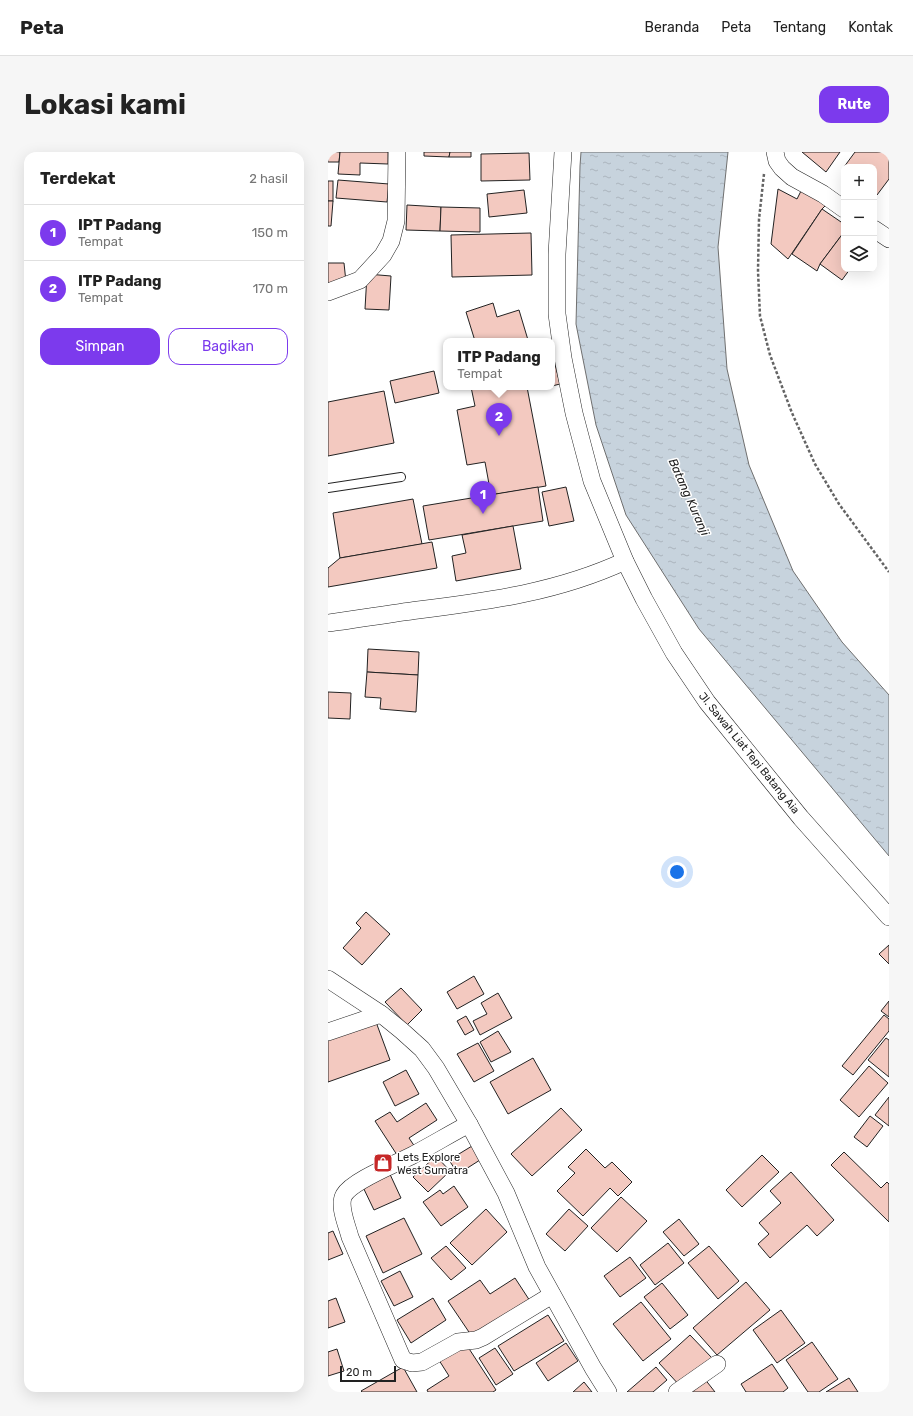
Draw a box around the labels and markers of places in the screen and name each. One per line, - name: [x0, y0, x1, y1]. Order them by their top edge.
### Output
- pin: 2: [486, 403, 512, 436]
- pin: 1: [470, 481, 496, 514]
- place label: Lets Explore West Sumatra: [397, 1151, 468, 1177]
- shop icon: Lets Explore West Sumatra: [372, 1152, 394, 1174]

